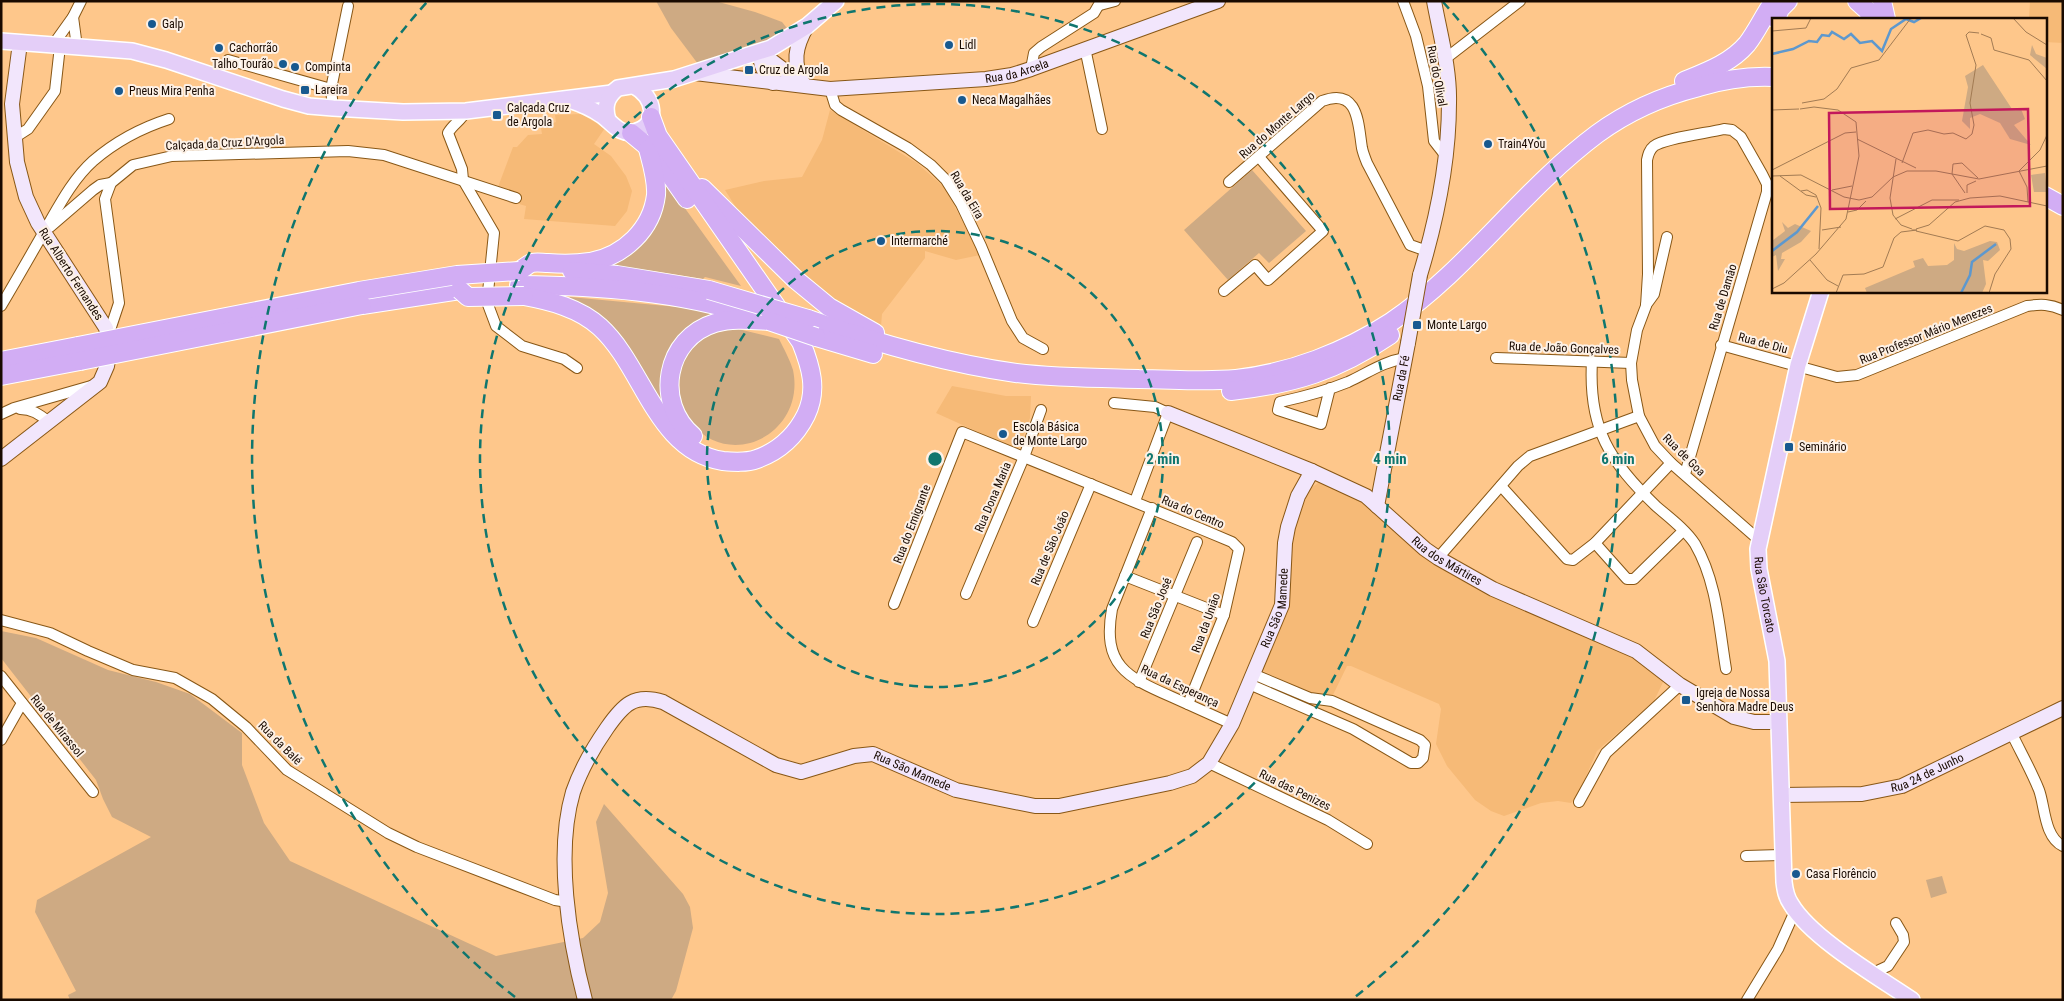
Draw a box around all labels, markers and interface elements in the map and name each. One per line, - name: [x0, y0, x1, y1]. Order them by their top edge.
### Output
- place label: Galp: [162, 17, 184, 31]
- marker: Galp: [146, 18, 158, 30]
- inset map: [1772, 18, 2046, 292]
- place label: Lidl: [959, 38, 976, 52]
- marker: Lidl: [943, 39, 955, 51]
- place label: Cachorrão: [229, 41, 278, 55]
- marker: Cachorrão: [213, 42, 225, 54]
- street label: Rua do Olival: [1424, 44, 1450, 108]
- street label: Rua da Arcela: [984, 56, 1051, 86]
- place label: Talho Tourão: [212, 57, 273, 71]
- marker: Talho Tourão: [277, 58, 289, 70]
- place label: Compinta: [305, 60, 351, 74]
- marker: Compinta: [289, 61, 301, 73]
- place label: Cruz de Argola: [759, 63, 829, 77]
- marker: Cruz de Argola: [743, 64, 755, 76]
- place label: Lareira: [315, 83, 348, 97]
- place label: Pneus Mira Penha: [129, 84, 215, 98]
- marker: Lareira: [299, 84, 311, 96]
- marker: Pneus Mira Penha: [113, 85, 125, 97]
- street label: Rua do Monte Largo: [1236, 88, 1318, 162]
- place label: Neca Magalhães: [972, 93, 1051, 107]
- marker: Neca Magalhães: [956, 94, 968, 106]
- place label: Calçada Cruz de Argola: [507, 101, 570, 129]
- marker: Calçada Cruz de Argola: [491, 109, 503, 121]
- street label: Calçada da Cruz D'Argola: [165, 133, 285, 153]
- place label: Train4You: [1498, 137, 1545, 151]
- marker: Train4You: [1482, 138, 1494, 150]
- street label: Rua da Eira: [947, 169, 987, 222]
- street label: Rua Alberto Fernandes: [36, 225, 106, 323]
- place label: Intermarché: [891, 234, 948, 248]
- marker: Intermarché: [875, 235, 887, 247]
- street label: Rua de Damão: [1706, 262, 1740, 332]
- street label: Rua Professor Mário Menezes: [1858, 301, 1994, 367]
- place label: Monte Largo: [1427, 318, 1487, 332]
- marker: Monte Largo: [1411, 319, 1423, 331]
- street label: Rua de Diu: [1737, 330, 1789, 356]
- street label: Rua de João Gonçalves: [1509, 339, 1619, 357]
- street label: Rua da Fé: [1390, 354, 1413, 402]
- place label: Escola Básica de Monte Largo: [1013, 420, 1087, 448]
- marker: Escola Básica de Monte Largo: [997, 428, 1009, 440]
- street label: Rua de Goa: [1660, 431, 1708, 479]
- place label: Seminário: [1799, 440, 1847, 454]
- marker: Seminário: [1783, 441, 1795, 453]
- centre of rings: [926, 450, 944, 468]
- text: 2 min: [1146, 450, 1180, 468]
- text: 4 min: [1373, 450, 1407, 468]
- text: 6 min: [1601, 450, 1635, 468]
- street label: Rua Dona Maria: [972, 460, 1014, 534]
- street label: Rua do Emigrante: [891, 482, 934, 565]
- street label: Rua do Centro: [1160, 493, 1226, 531]
- street label: Rua de São João: [1028, 509, 1072, 587]
- street label: Rua dos Mártires: [1409, 533, 1485, 588]
- street label: Rua São Torcato: [1751, 556, 1778, 634]
- street label: Rua São Mamede: [1258, 568, 1291, 650]
- street label: Rua São José: [1137, 575, 1175, 640]
- street label: Rua da União: [1189, 591, 1223, 655]
- street label: Rua da Esperança: [1139, 662, 1221, 710]
- place label: Igreja de Nossa Senhora Madre Deus: [1696, 686, 1794, 714]
- street label: Rua de Mirassol: [28, 692, 86, 760]
- marker: Igreja de Nossa Senhora Madre Deus: [1680, 694, 1692, 706]
- street label: Rua da Balé: [255, 718, 305, 768]
- street label: Rua São Mamede: [872, 748, 953, 794]
- street label: Rua 24 de Junho: [1890, 750, 1966, 795]
- street label: Rua das Penizes: [1257, 767, 1333, 813]
- place label: Casa Florêncio: [1806, 867, 1876, 881]
- marker: Casa Florêncio: [1790, 868, 1802, 880]

